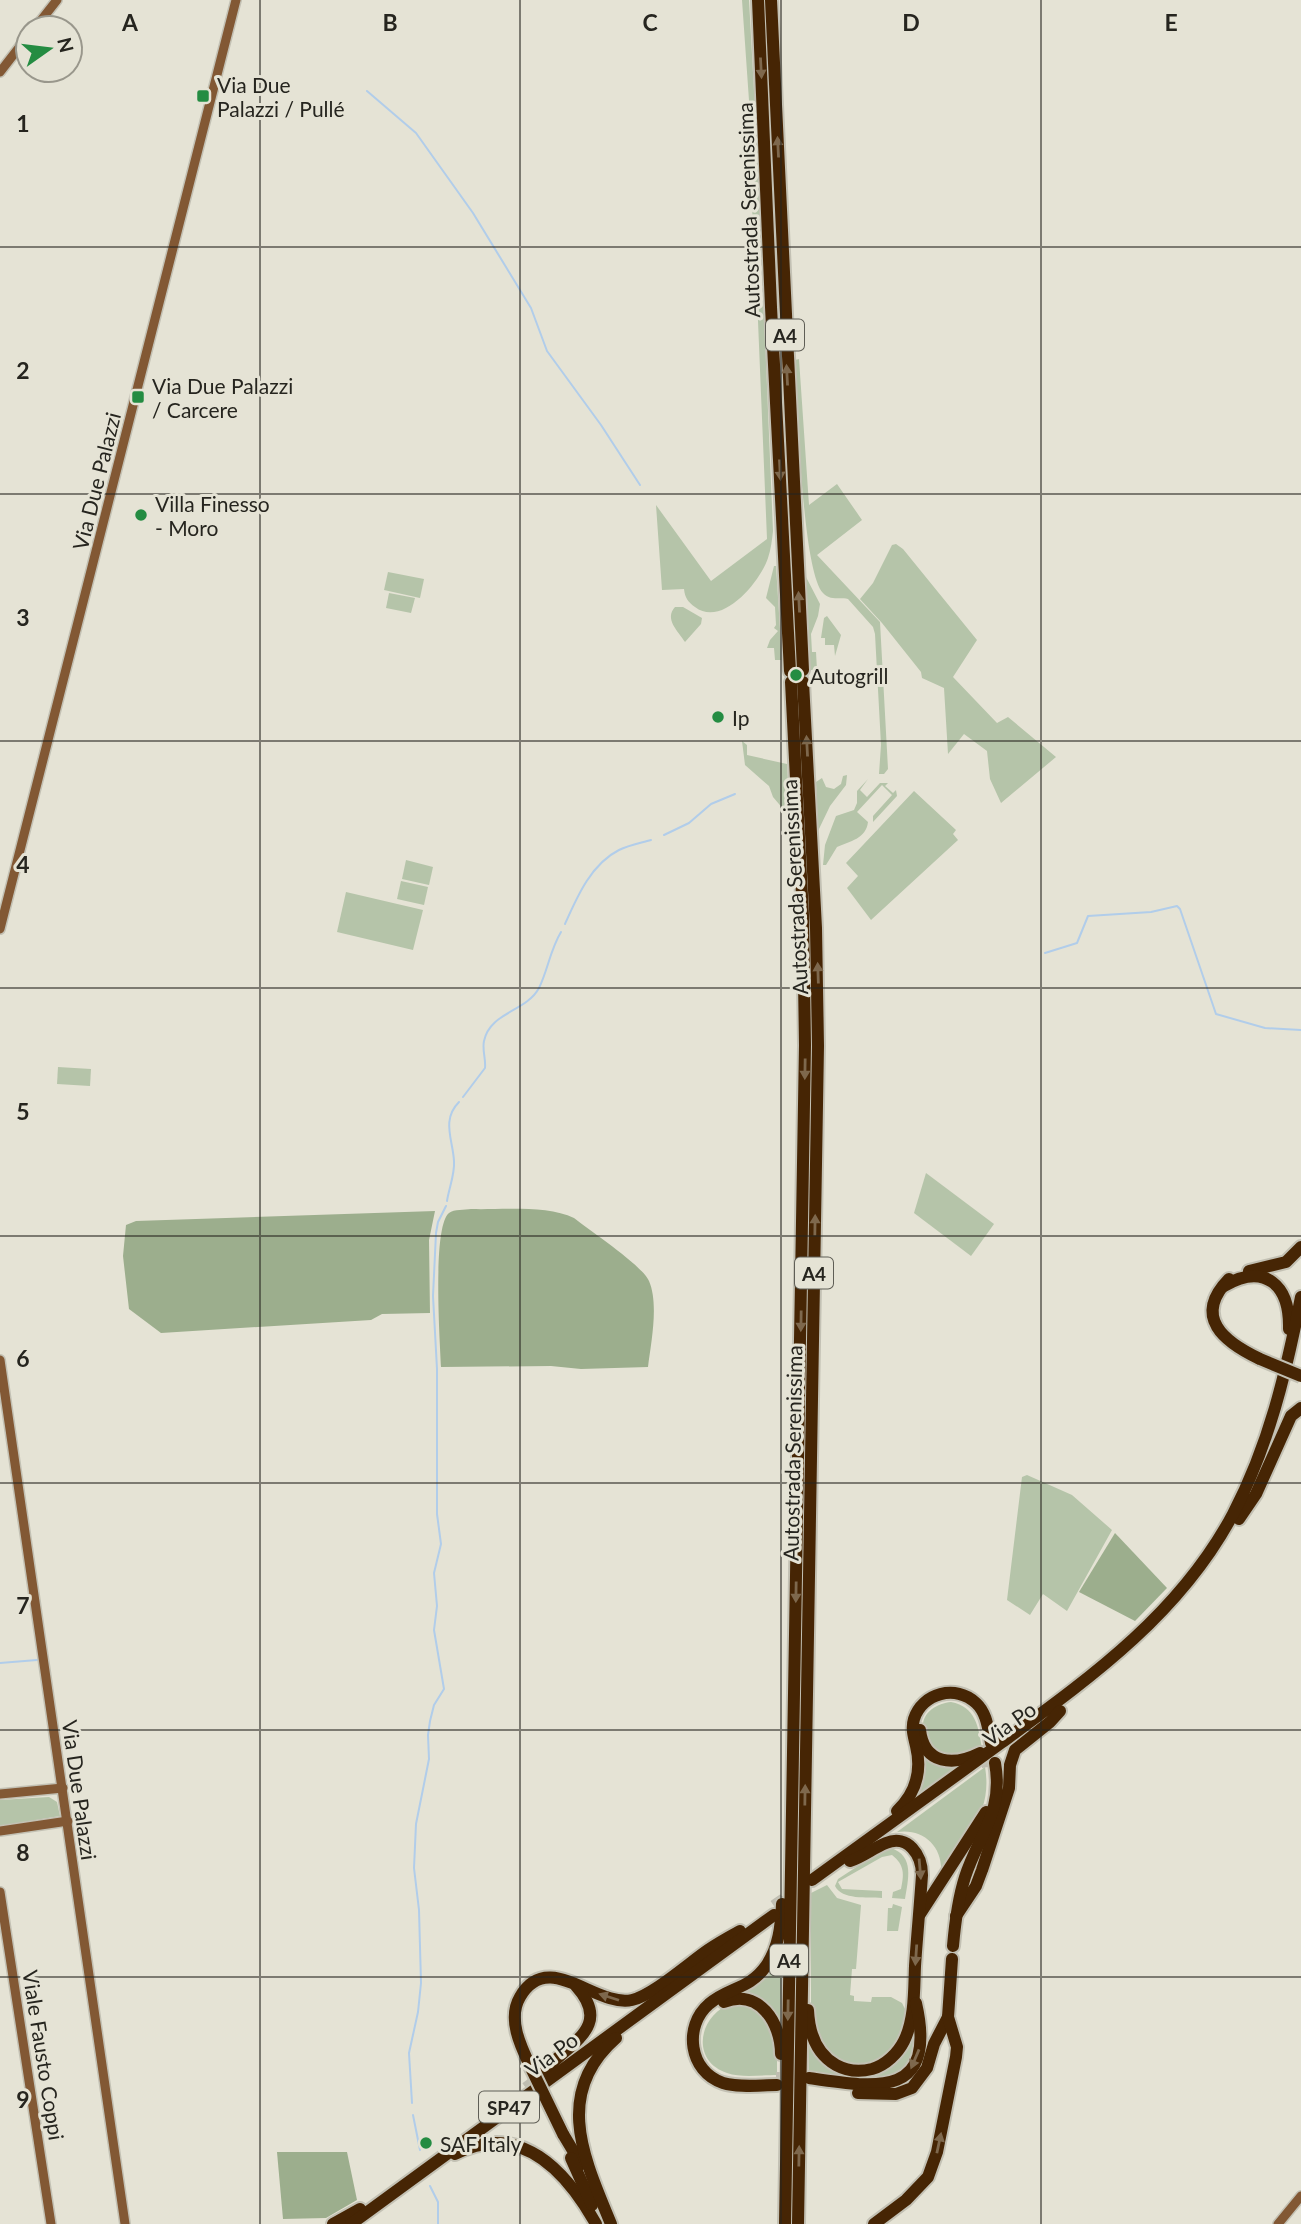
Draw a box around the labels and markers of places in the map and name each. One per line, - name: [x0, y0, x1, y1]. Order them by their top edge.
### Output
- place label: Via Due Palazzi / Pullé: [217, 72, 345, 121]
- marker: Via Due Palazzi / Pullé: [195, 88, 211, 104]
- place label: Via Due Palazzi / Carcere: [152, 373, 293, 422]
- marker: Via Due Palazzi / Carcere: [130, 389, 146, 405]
- place label: Villa Finesso - Moro: [155, 491, 270, 540]
- marker: Villa Finesso - Moro: [133, 507, 149, 523]
- place label: Autogrill: [810, 663, 889, 688]
- marker: Autogrill: [788, 667, 804, 683]
- place label: Ip: [732, 705, 750, 730]
- marker: Ip: [710, 709, 726, 725]
- place label: SAF Italy: [440, 2131, 522, 2156]
- marker: SAF Italy: [418, 2135, 434, 2151]

